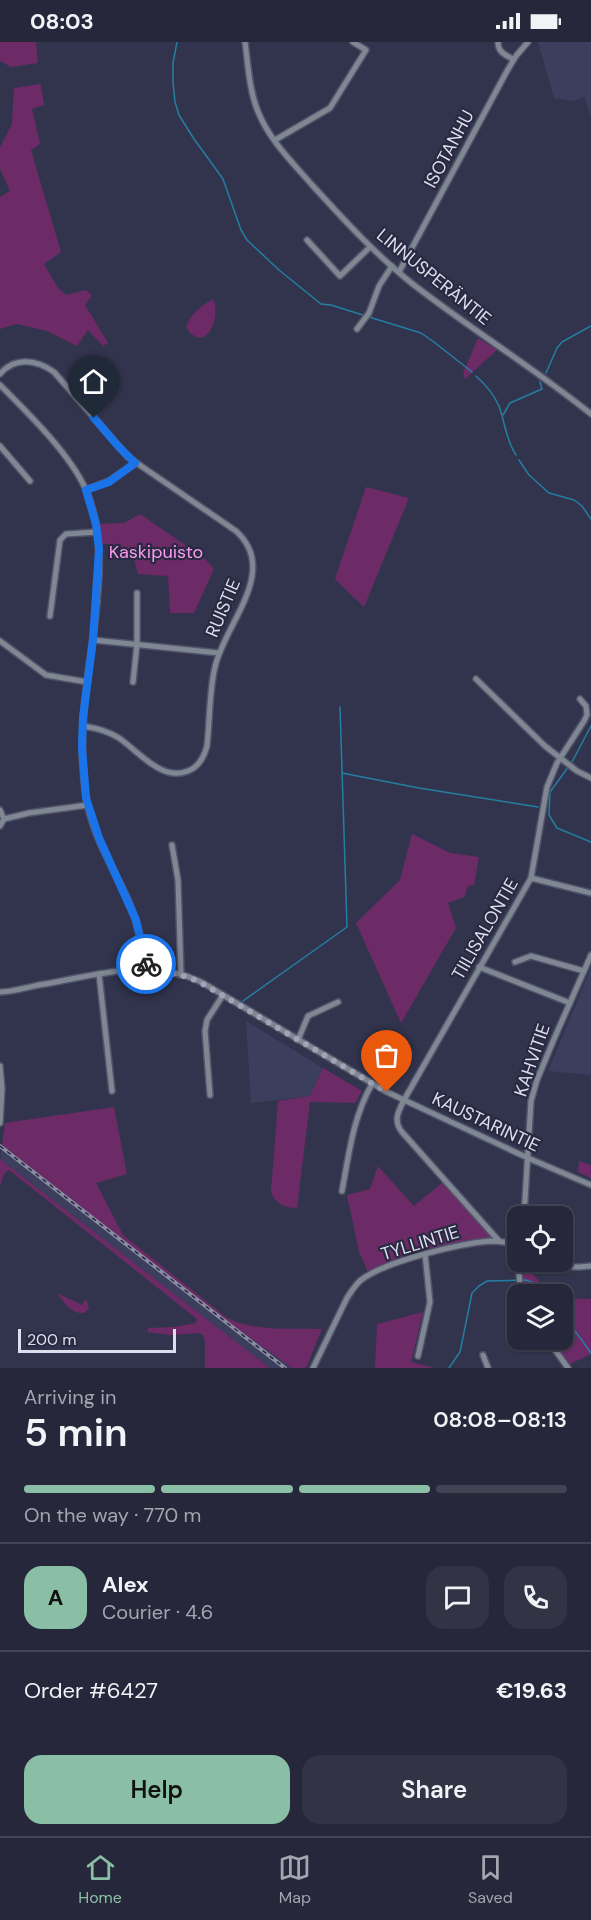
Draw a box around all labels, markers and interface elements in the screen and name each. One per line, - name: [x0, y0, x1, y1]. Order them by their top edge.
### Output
- text: 08:03: [30, 7, 94, 36]
- street label: ISOTANHU: [418, 106, 480, 192]
- street label: LINNUSPERÄNTIE: [372, 223, 496, 331]
- pin: [68, 356, 119, 418]
- icon: home: [77, 365, 110, 398]
- park label: Kaskipuisto: [109, 540, 203, 564]
- street label: RUISTIE: [200, 575, 246, 641]
- street label: TIILISALONTIE: [446, 874, 524, 984]
- courier: [116, 934, 176, 994]
- icon: bike: [130, 948, 163, 981]
- street label: KAHVITIE: [508, 1020, 556, 1100]
- pin: [361, 1030, 412, 1092]
- icon: bag: [370, 1039, 403, 1072]
- street label: KAUSTARINTIE: [428, 1087, 544, 1157]
- map controls: [507, 1206, 573, 1350]
- button: locate: [507, 1206, 573, 1272]
- street label: TYLLINTIE: [378, 1220, 462, 1266]
- button: layers: [507, 1284, 573, 1350]
- scale bar: [18, 1326, 176, 1354]
- text: 200 m: [27, 1329, 76, 1350]
- text: Arriving in: [24, 1384, 116, 1410]
- text: 08:08–08:13: [433, 1405, 567, 1434]
- text: 5 min: [24, 1407, 128, 1458]
- text: On the way · 770 m: [24, 1502, 201, 1528]
- button: chat: [426, 1566, 489, 1629]
- button: phone: [504, 1566, 567, 1629]
- text: Alex: [102, 1570, 149, 1599]
- text: A: [48, 1583, 63, 1612]
- text: Courier · 4.6: [102, 1599, 213, 1625]
- text: Order #6427: [24, 1676, 158, 1705]
- text: €19.63: [496, 1676, 567, 1705]
- button: Help: [24, 1755, 290, 1824]
- button: Share: [302, 1755, 567, 1824]
- tab: Home: [78, 1851, 122, 1908]
- tab: Map: [278, 1851, 311, 1908]
- tab: Saved: [468, 1851, 513, 1908]

